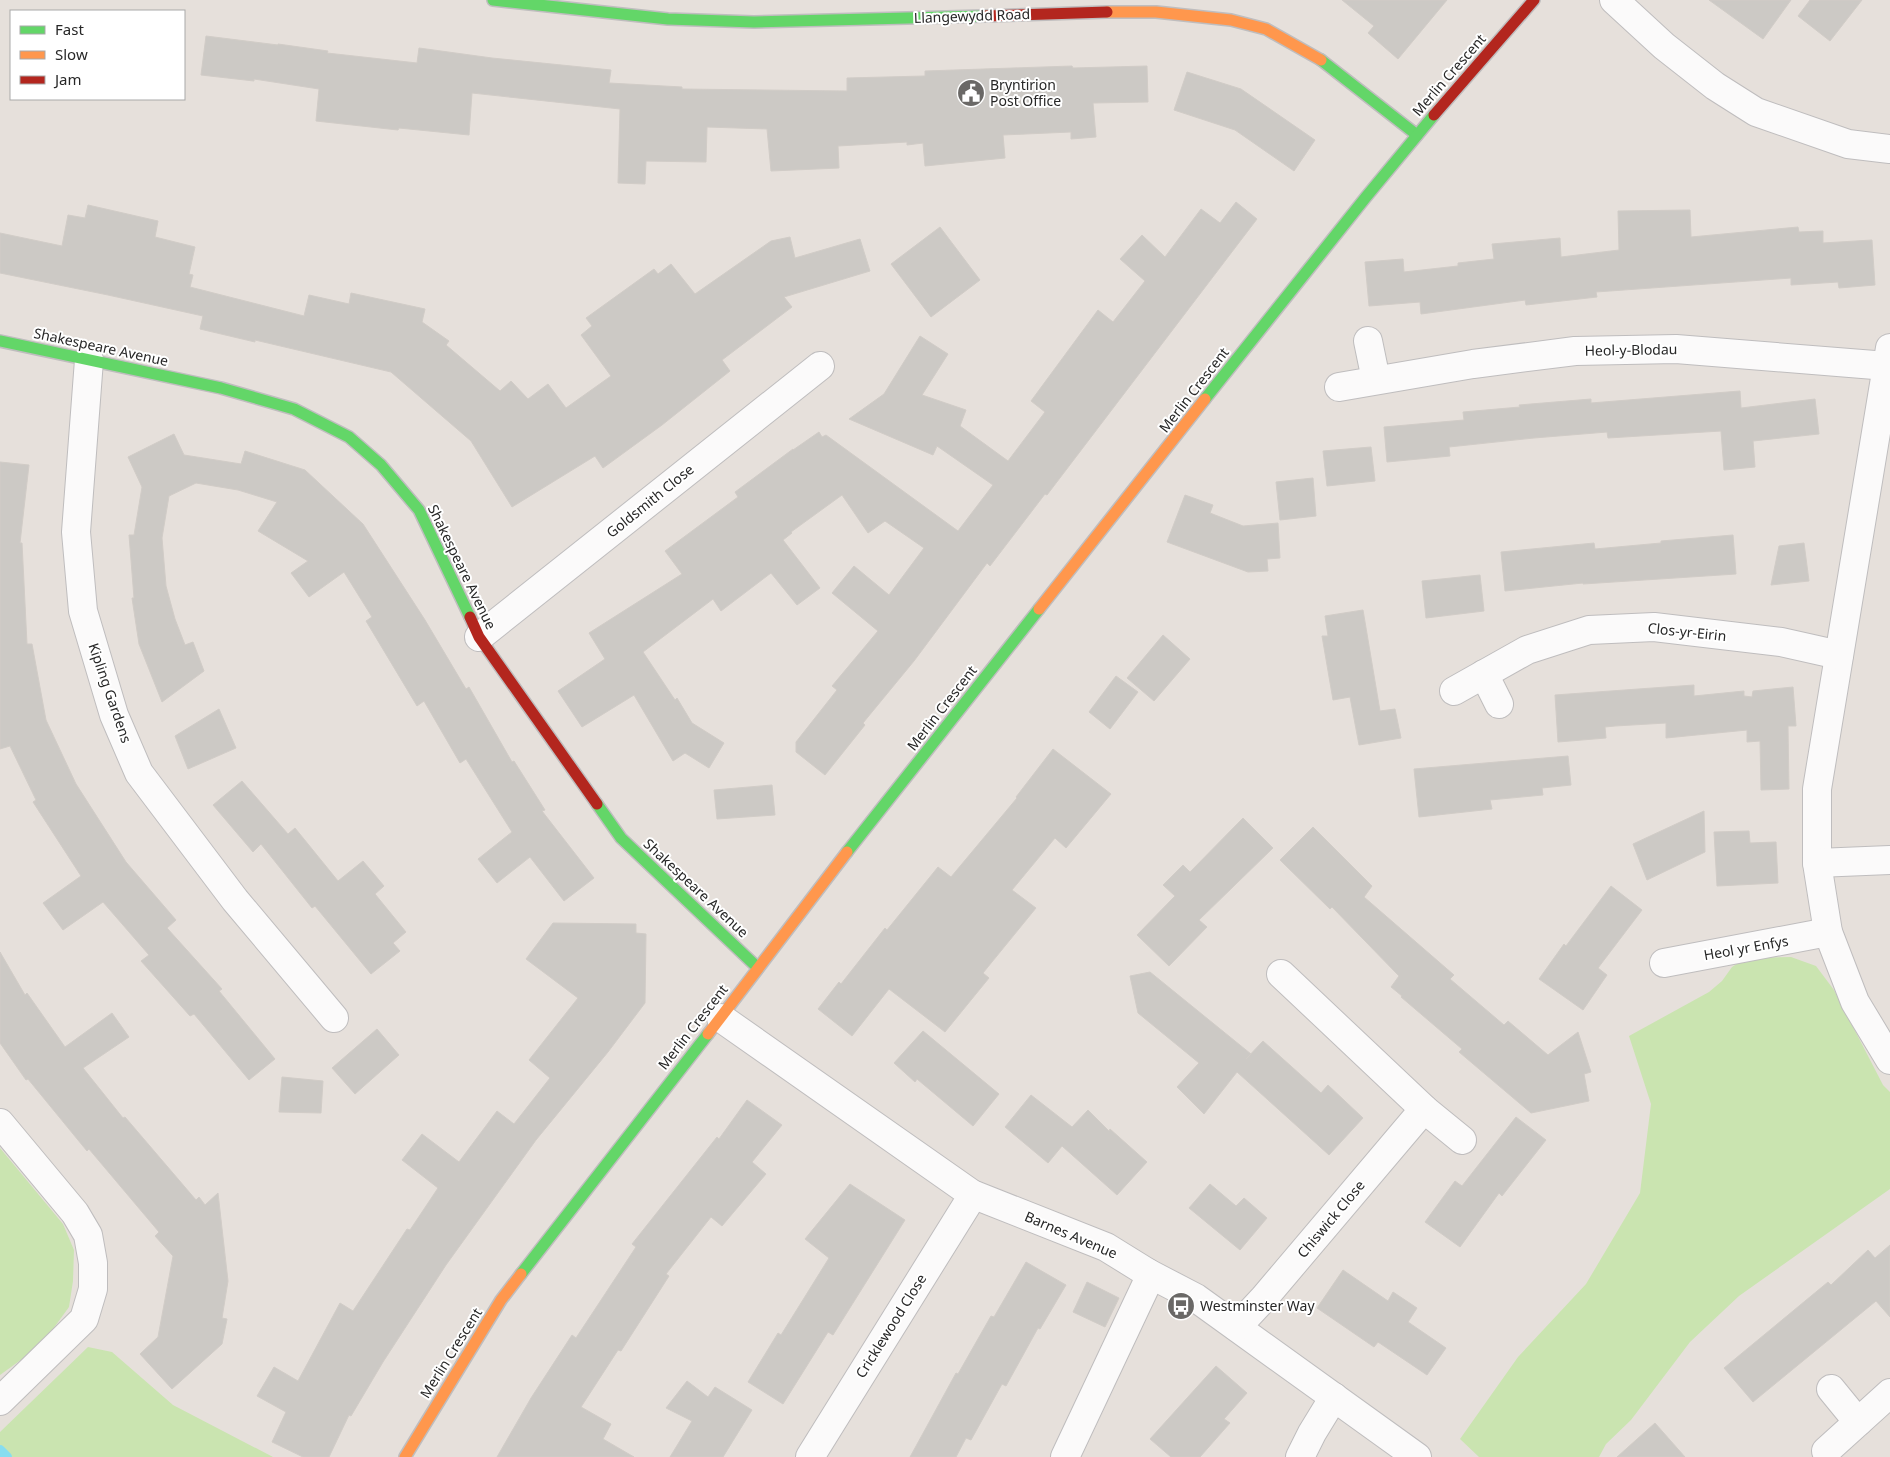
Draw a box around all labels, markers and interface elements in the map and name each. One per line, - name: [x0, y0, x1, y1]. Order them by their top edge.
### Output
- street label: Llangewydd Road: [914, 4, 1030, 27]
- legend: [10, 10, 185, 100]
- text: Fast: [55, 19, 84, 39]
- street label: Merlin Crescent: [1408, 30, 1490, 120]
- text: Slow: [55, 44, 88, 64]
- text: Jam: [53, 69, 82, 89]
- place label: Bryntirion Post Office: [990, 75, 1061, 110]
- public building icon: Bryntirion Post Office: [956, 78, 986, 108]
- street label: Shakespeare Avenue: [32, 323, 170, 370]
- street label: Heol-y-Blodau: [1584, 339, 1678, 360]
- street label: Merlin Crescent: [1154, 343, 1233, 436]
- street label: Goldsmith Close: [602, 459, 697, 542]
- street label: Shakespeare Avenue: [424, 501, 501, 633]
- street label: Clos-yr-Eirin: [1647, 618, 1727, 645]
- street label: Kipling Gardens: [84, 640, 137, 746]
- street label: Merlin Crescent: [902, 661, 981, 754]
- street label: Shakespeare Avenue: [640, 834, 753, 941]
- street label: Heol yr Enfys: [1702, 931, 1790, 964]
- street label: Merlin Crescent: [653, 980, 732, 1073]
- street label: Chiswick Close: [1293, 1176, 1369, 1261]
- street label: Barnes Avenue: [1022, 1206, 1120, 1263]
- street label: Cricklewood Close: [851, 1270, 930, 1381]
- bus stop icon: Westminster Way: [1166, 1291, 1196, 1321]
- place label: Westminster Way: [1200, 1296, 1315, 1315]
- street label: Merlin Crescent: [415, 1304, 486, 1402]

